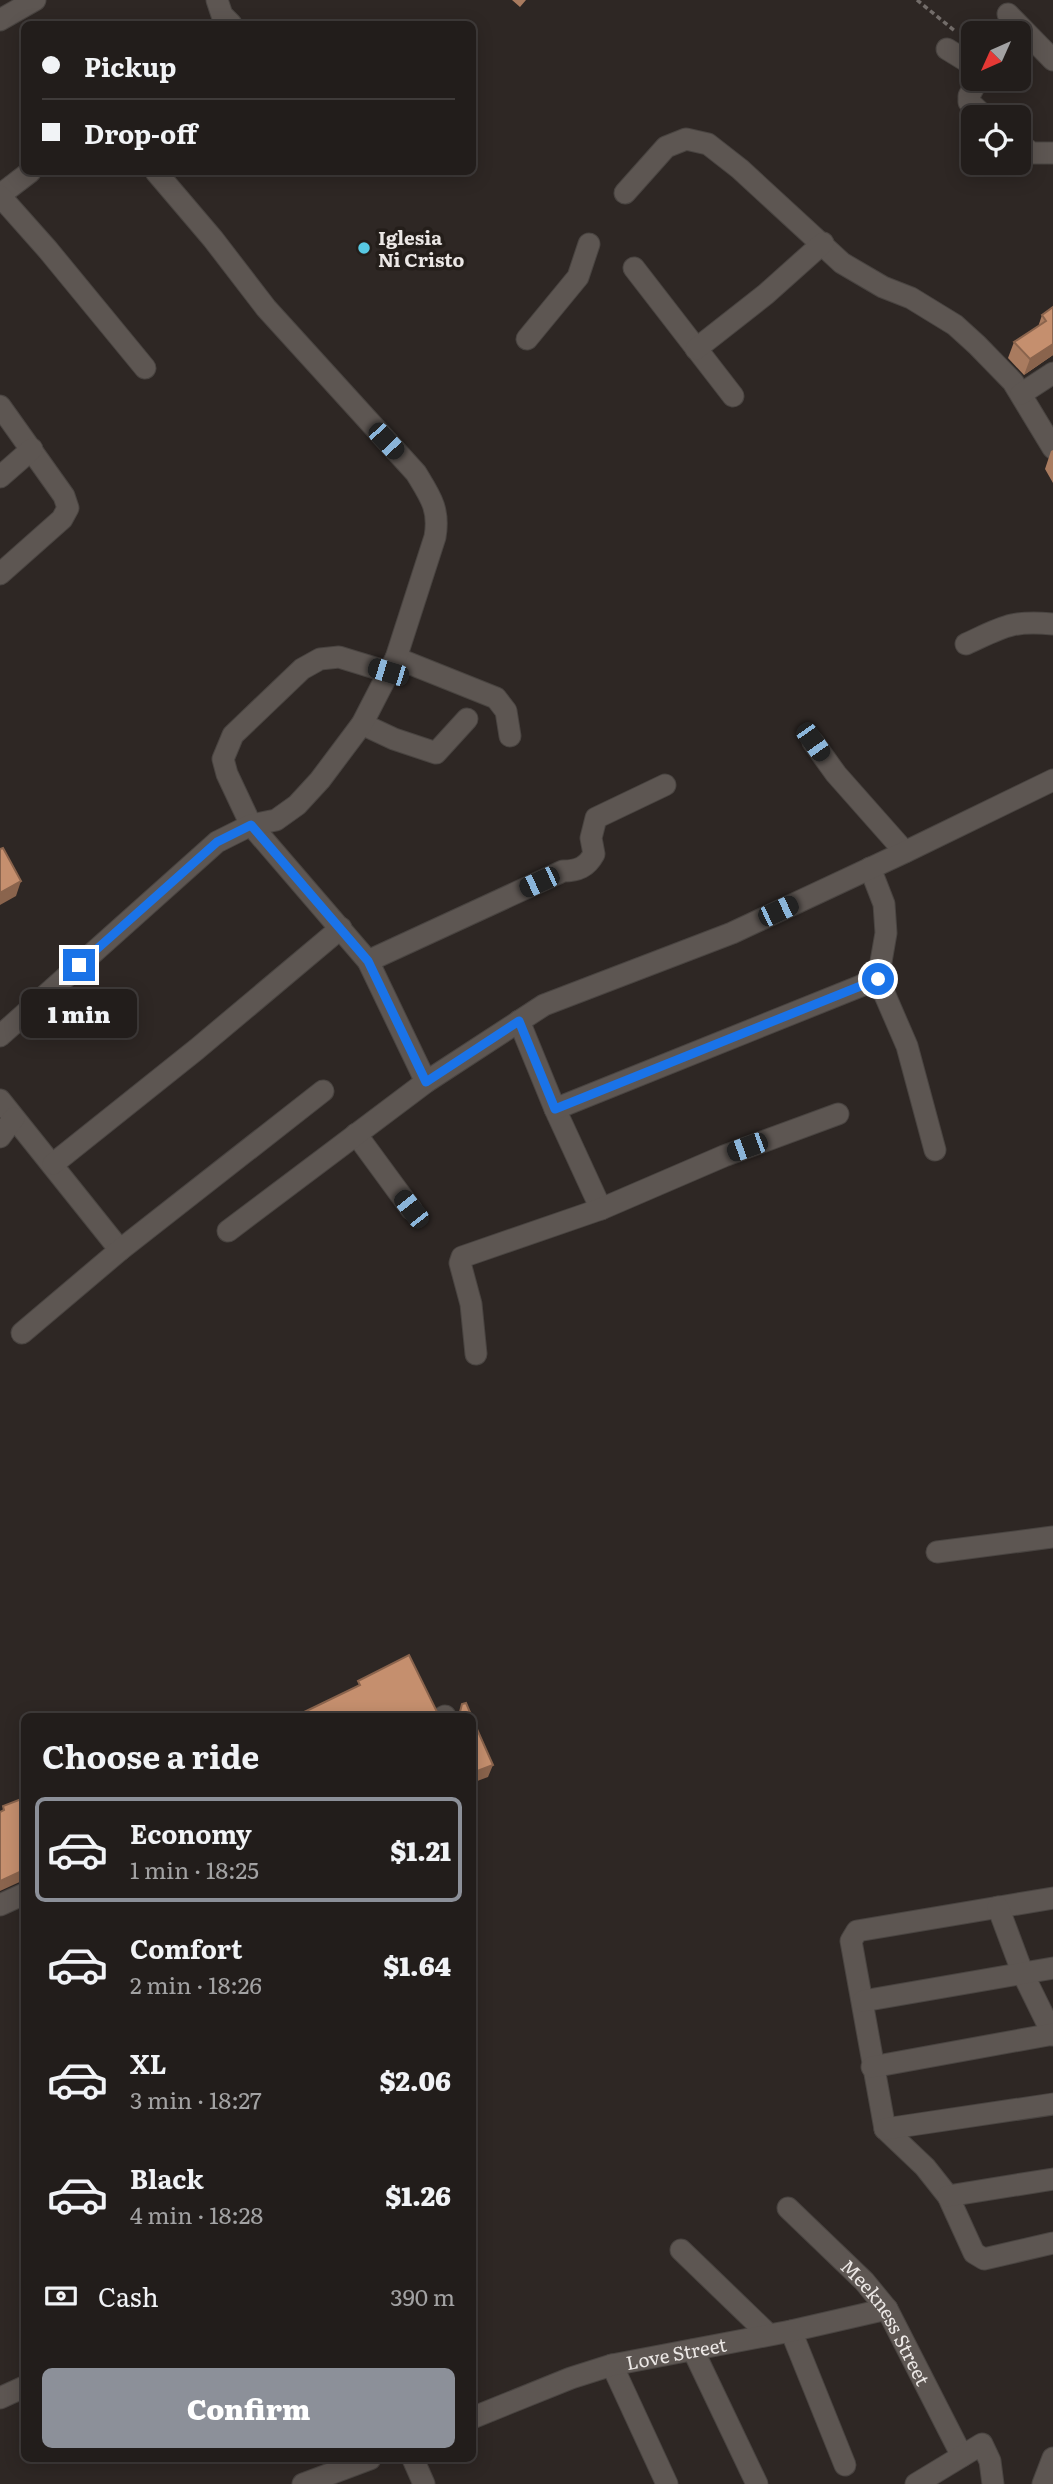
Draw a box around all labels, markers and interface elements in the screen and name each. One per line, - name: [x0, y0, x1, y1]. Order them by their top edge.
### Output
- north arrow: [961, 21, 1031, 91]
- map controls: [961, 21, 1031, 175]
- text: Pickup: [84, 46, 176, 85]
- button: locate: [961, 105, 1031, 175]
- text: Drop-off: [84, 113, 197, 152]
- place label: Iglesia Ni Cristo: [378, 223, 464, 273]
- marker: Iglesia Ni Cristo: [356, 240, 372, 256]
- car: [364, 418, 409, 464]
- car: [365, 656, 412, 688]
- car: [793, 719, 834, 765]
- car: [516, 864, 563, 900]
- car: [755, 893, 802, 929]
- route end: [63, 949, 95, 981]
- route start: [862, 963, 894, 995]
- callout: 1 min: [21, 990, 137, 1038]
- text: 1 min: [48, 996, 110, 1030]
- car: [724, 1130, 771, 1164]
- car: [390, 1186, 433, 1232]
- text: Choose a ride: [42, 1731, 259, 1779]
- text: Economy: [130, 1813, 252, 1852]
- icon: car: [46, 1818, 109, 1881]
- text: $1.21: [390, 1830, 451, 1869]
- text: 1 min · 18:25: [130, 1852, 259, 1886]
- text: Comfort: [130, 1928, 242, 1967]
- icon: car: [46, 1933, 109, 1996]
- text: $1.64: [383, 1945, 451, 1984]
- text: 2 min · 18:26: [130, 1967, 262, 2001]
- text: XL: [130, 2043, 167, 2082]
- icon: car: [46, 2048, 109, 2111]
- text: $2.06: [380, 2060, 451, 2099]
- text: 3 min · 18:27: [130, 2082, 262, 2116]
- text: Black: [130, 2158, 204, 2197]
- icon: car: [46, 2163, 109, 2226]
- text: $1.26: [385, 2175, 451, 2214]
- text: 4 min · 18:28: [130, 2197, 263, 2231]
- street label: Meekness Street: [835, 2252, 938, 2390]
- text: Cash: [98, 2276, 159, 2315]
- icon: cash: [42, 2277, 80, 2315]
- text: 390 m: [390, 2279, 455, 2313]
- street label: Love Street: [623, 2330, 729, 2376]
- button: Confirm: [42, 2368, 455, 2448]

